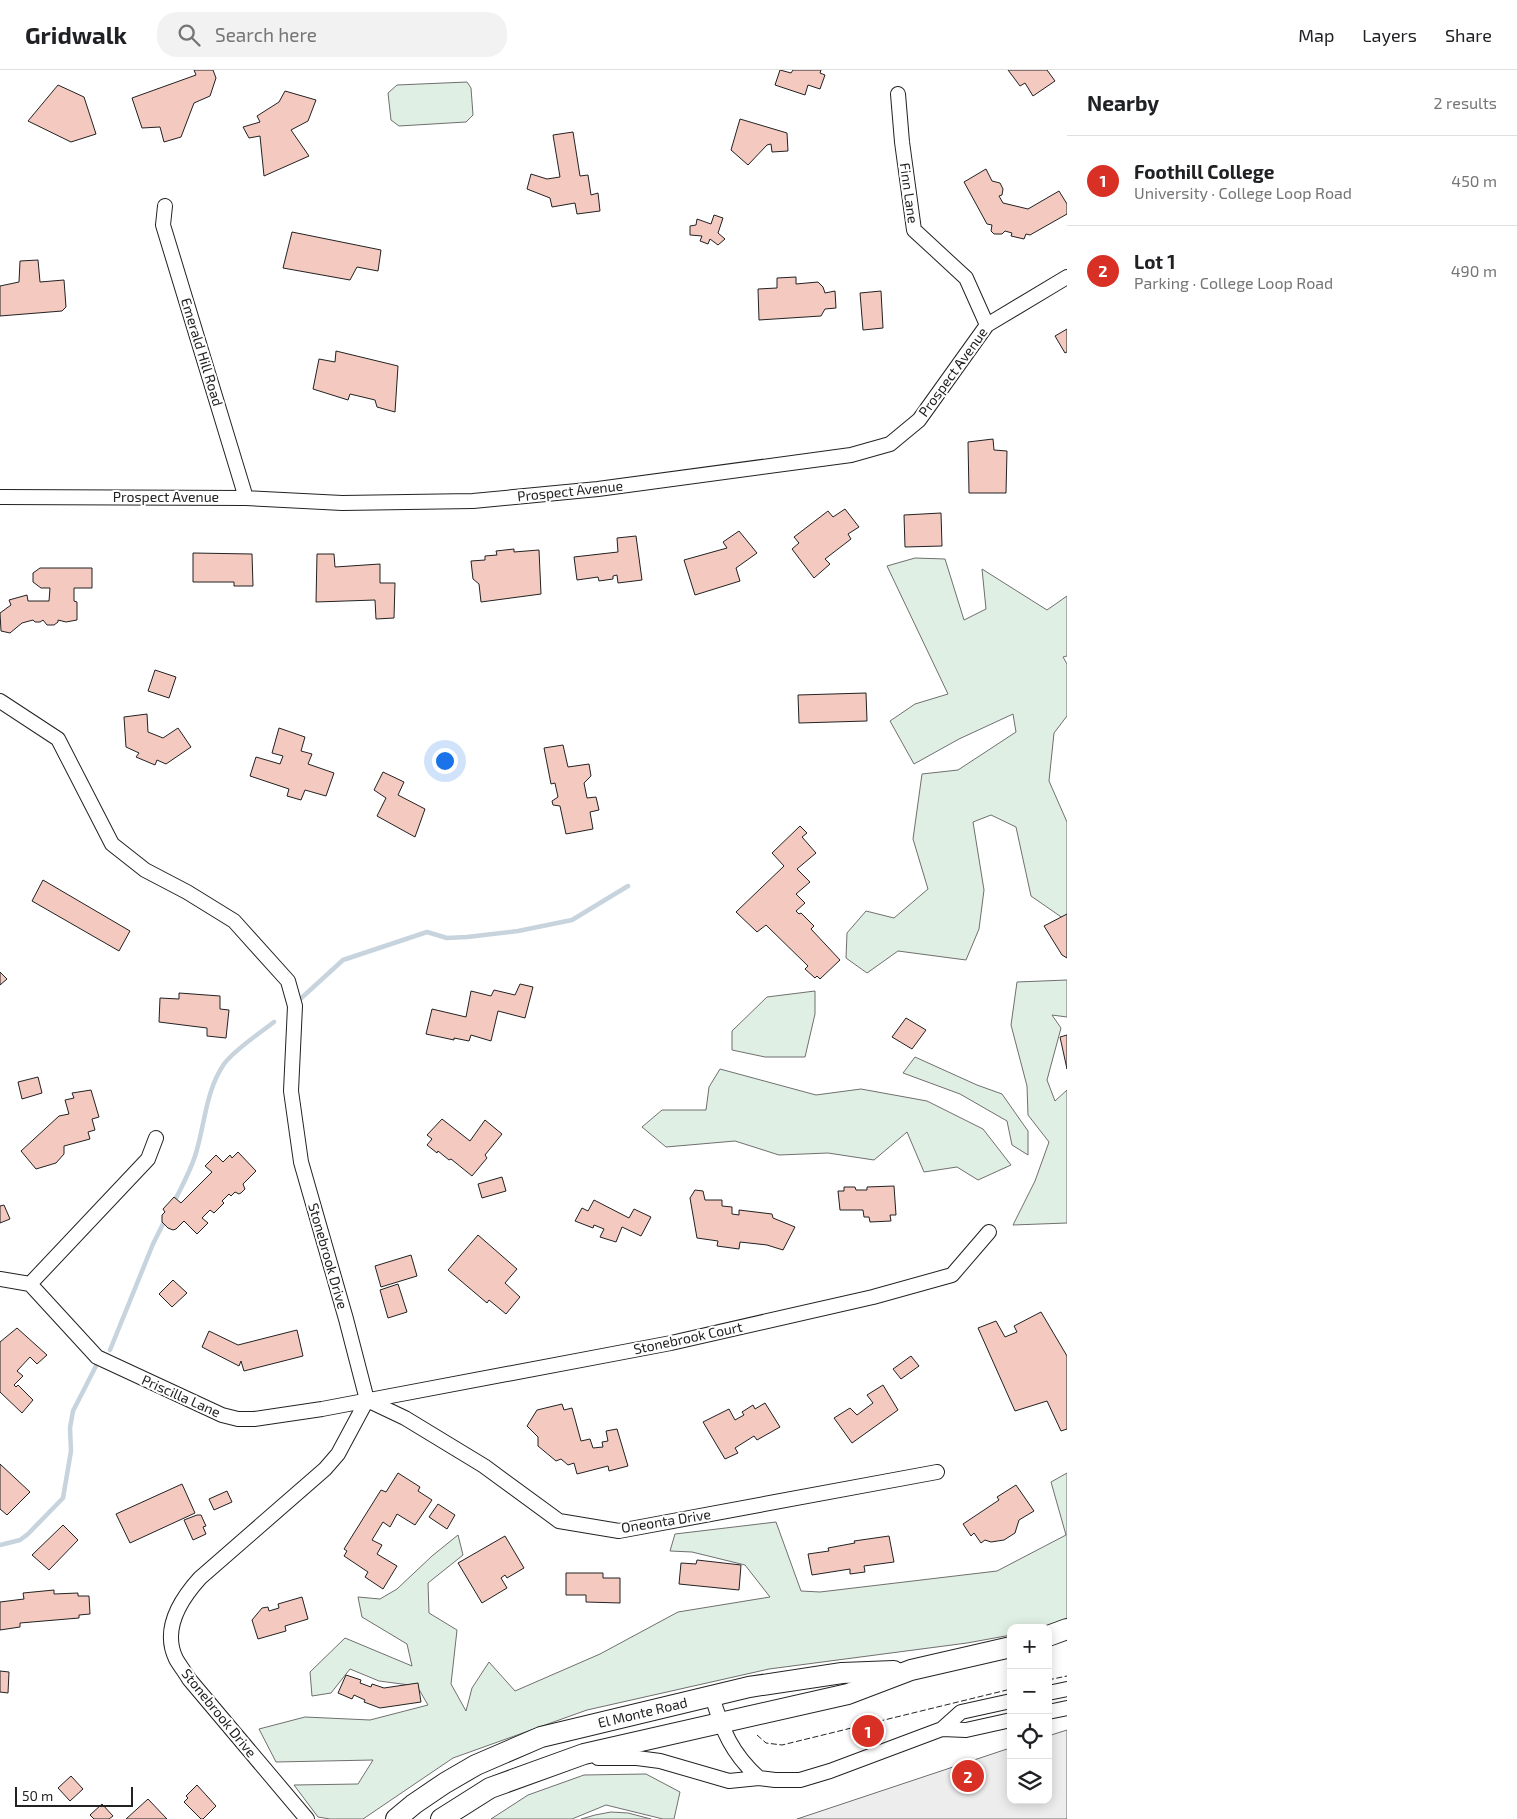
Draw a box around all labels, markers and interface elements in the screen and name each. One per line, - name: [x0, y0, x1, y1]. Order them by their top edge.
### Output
- search box: [157, 12, 507, 57]
- text: Gridwalk: [25, 20, 127, 49]
- icon: search: [175, 21, 203, 49]
- text: Search here: [215, 23, 317, 46]
- text: Map: [1298, 24, 1334, 46]
- text: Layers: [1362, 24, 1417, 46]
- text: Share: [1445, 24, 1492, 46]
- text: Nearby: [1087, 90, 1159, 115]
- text: 2 results: [1434, 93, 1497, 112]
- text: Foothill College: [1134, 160, 1274, 183]
- street label: Finn Lane: [897, 162, 922, 224]
- text: 1: [1100, 171, 1106, 190]
- text: 450 m: [1451, 171, 1497, 190]
- text: University · College Loop Road: [1134, 183, 1352, 202]
- text: Lot 1: [1134, 250, 1175, 273]
- text: 2: [1098, 261, 1108, 280]
- text: 490 m: [1451, 261, 1497, 280]
- text: Parking · College Loop Road: [1134, 273, 1333, 292]
- street label: Emerald Hill Road: [178, 296, 227, 408]
- street label: Prospect Avenue: [914, 324, 991, 420]
- street label: Prospect Avenue: [516, 476, 624, 505]
- street label: Prospect Avenue: [113, 488, 219, 505]
- your location: [432, 748, 458, 774]
- street label: Stonebrook Drive: [305, 1201, 352, 1311]
- street label: Stonebrook Court: [632, 1318, 744, 1357]
- street label: Priscilla Lane: [139, 1371, 223, 1420]
- street label: Oneonta Drive: [620, 1505, 712, 1536]
- map controls: [1007, 1624, 1052, 1804]
- button: +: [1007, 1624, 1052, 1669]
- street label: Stonebrook Drive: [178, 1665, 260, 1761]
- button: −: [1007, 1669, 1052, 1714]
- street label: El Monte Road: [596, 1693, 689, 1731]
- pin: 1: [852, 1712, 884, 1750]
- button: locate: [1007, 1714, 1052, 1759]
- pin: 2: [952, 1757, 984, 1795]
- button: layers: [1007, 1759, 1052, 1804]
- scale bar: [15, 1784, 132, 1807]
- text: 50 m: [22, 1787, 53, 1804]

